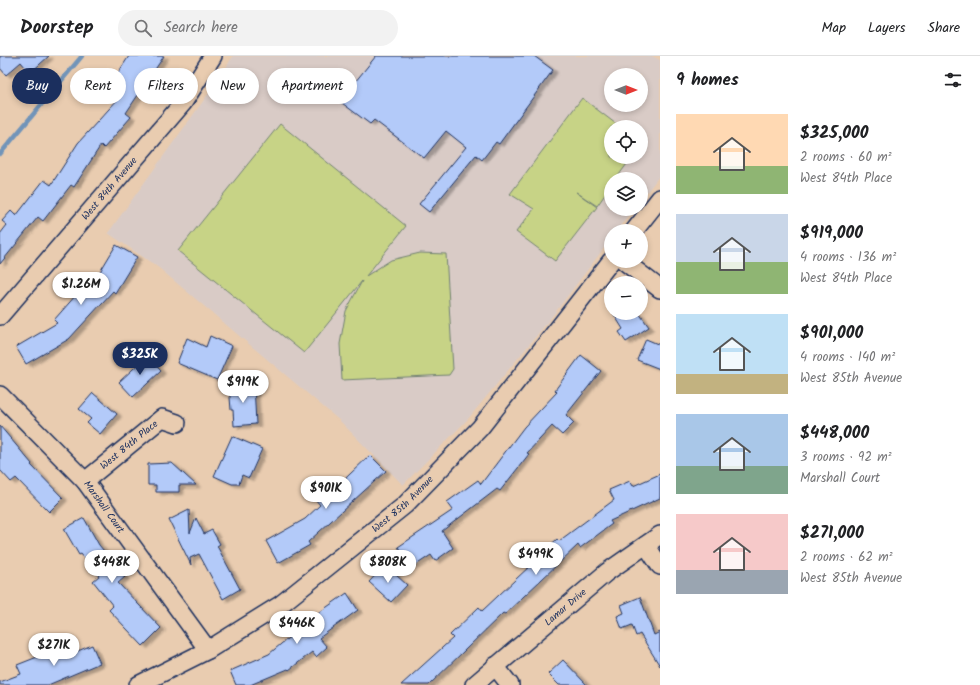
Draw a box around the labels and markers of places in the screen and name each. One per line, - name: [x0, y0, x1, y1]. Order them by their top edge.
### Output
- pin: $1.26M: [48, 272, 114, 306]
- pin: $325K: [112, 342, 168, 376]
- pin: $919K: [215, 370, 271, 404]
- pin: $901K: [298, 476, 354, 510]
- pin: $499K: [508, 542, 564, 576]
- pin: $448K: [84, 550, 140, 584]
- pin: $808K: [360, 550, 416, 584]
- pin: $446K: [269, 611, 325, 645]
- pin: $271K: [26, 633, 82, 667]

